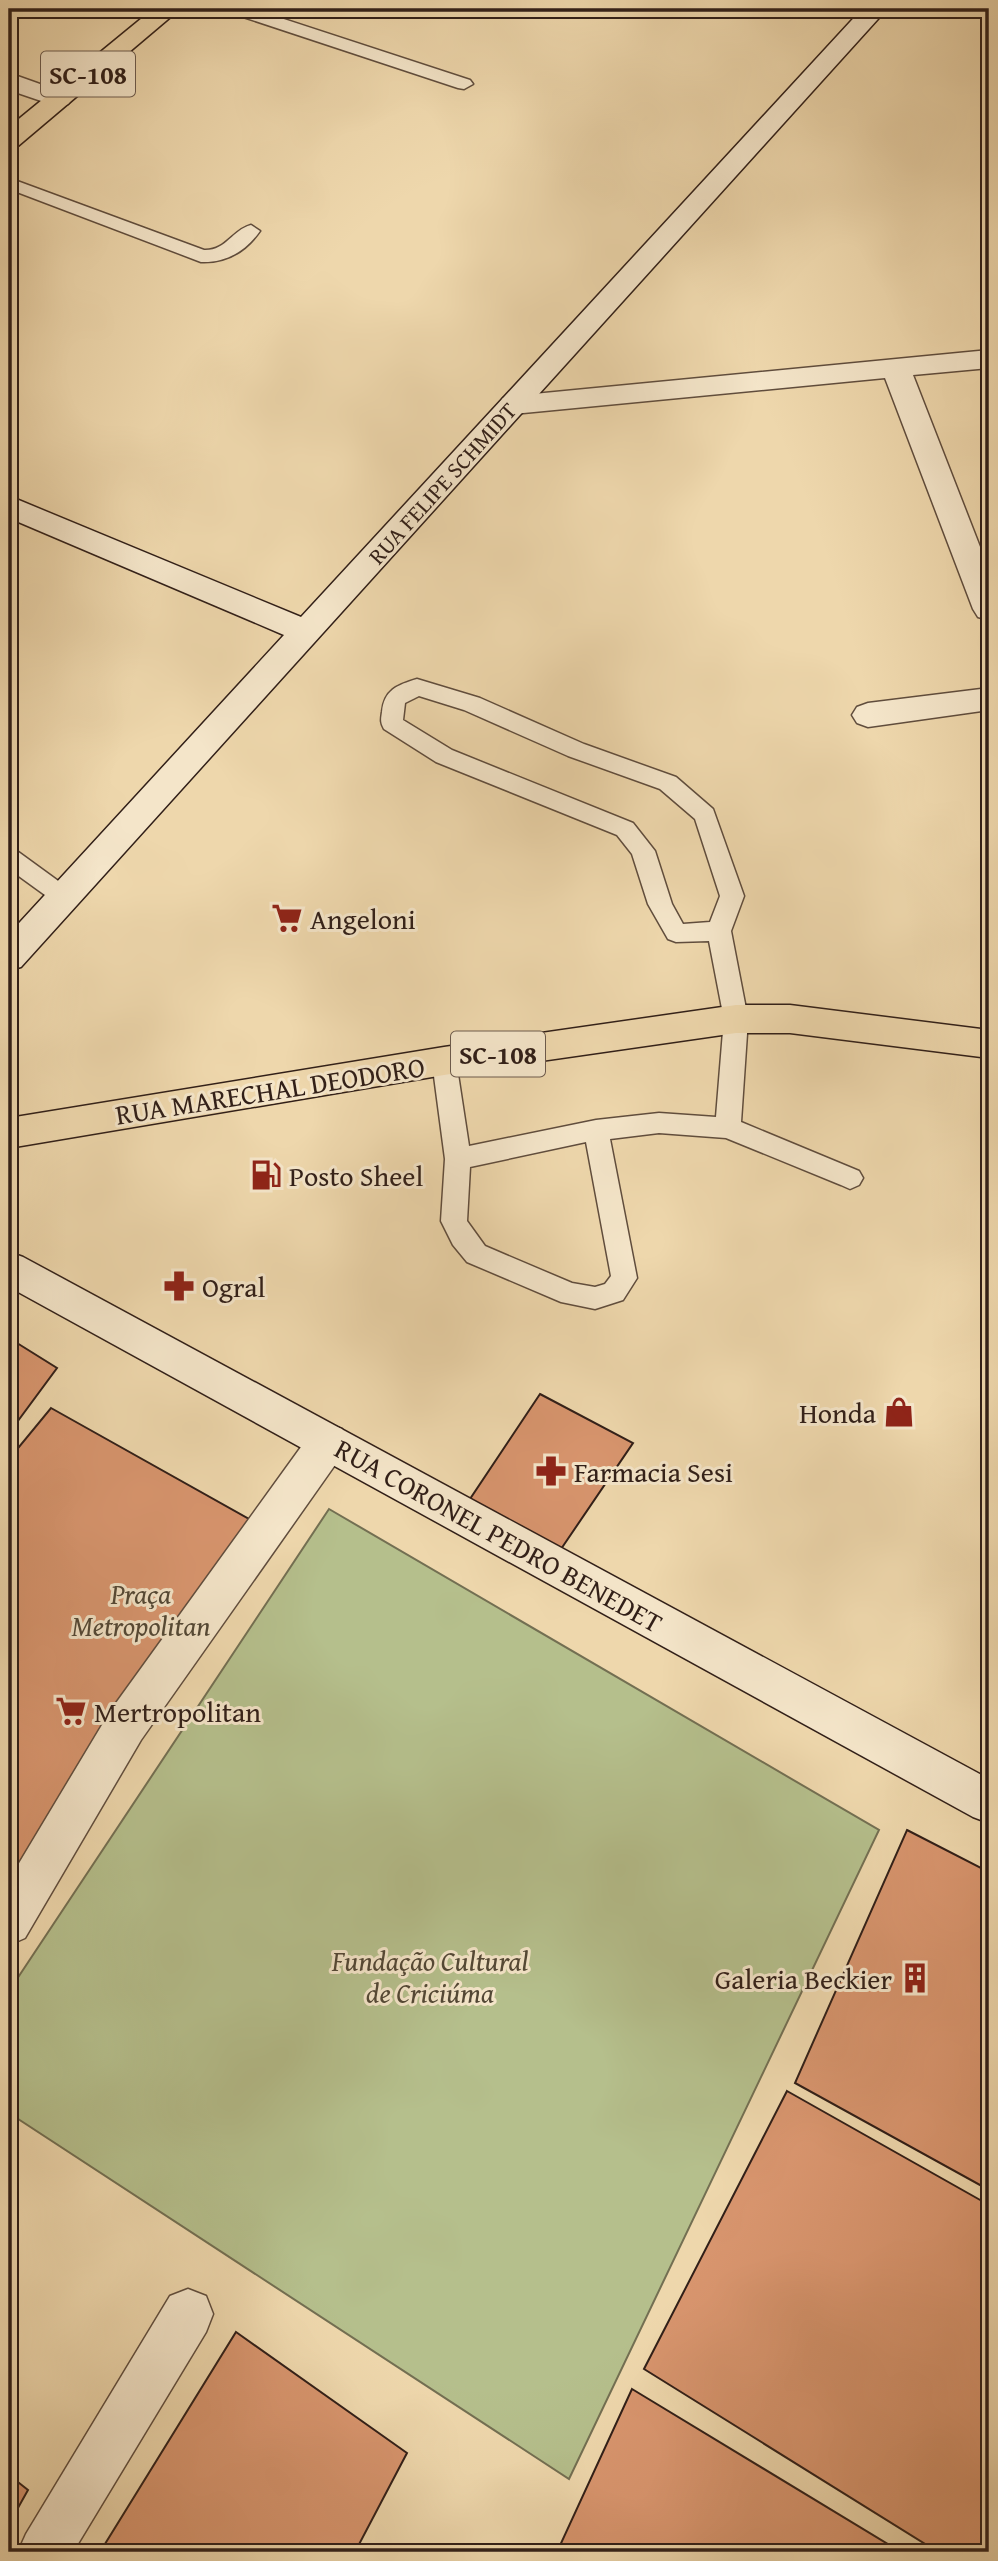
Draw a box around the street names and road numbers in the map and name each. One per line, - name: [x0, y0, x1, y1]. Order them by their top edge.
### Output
- road number: SC-108: [41, 52, 135, 96]
- street label: RUA FELIPE SCHMIDT: [360, 394, 524, 571]
- road number: SC-108: [451, 1032, 545, 1077]
- street label: RUA MARECHAL DEODORO: [112, 1045, 428, 1135]
- street label: RUA CORONEL PEDRO BENEDET: [328, 1428, 671, 1642]

